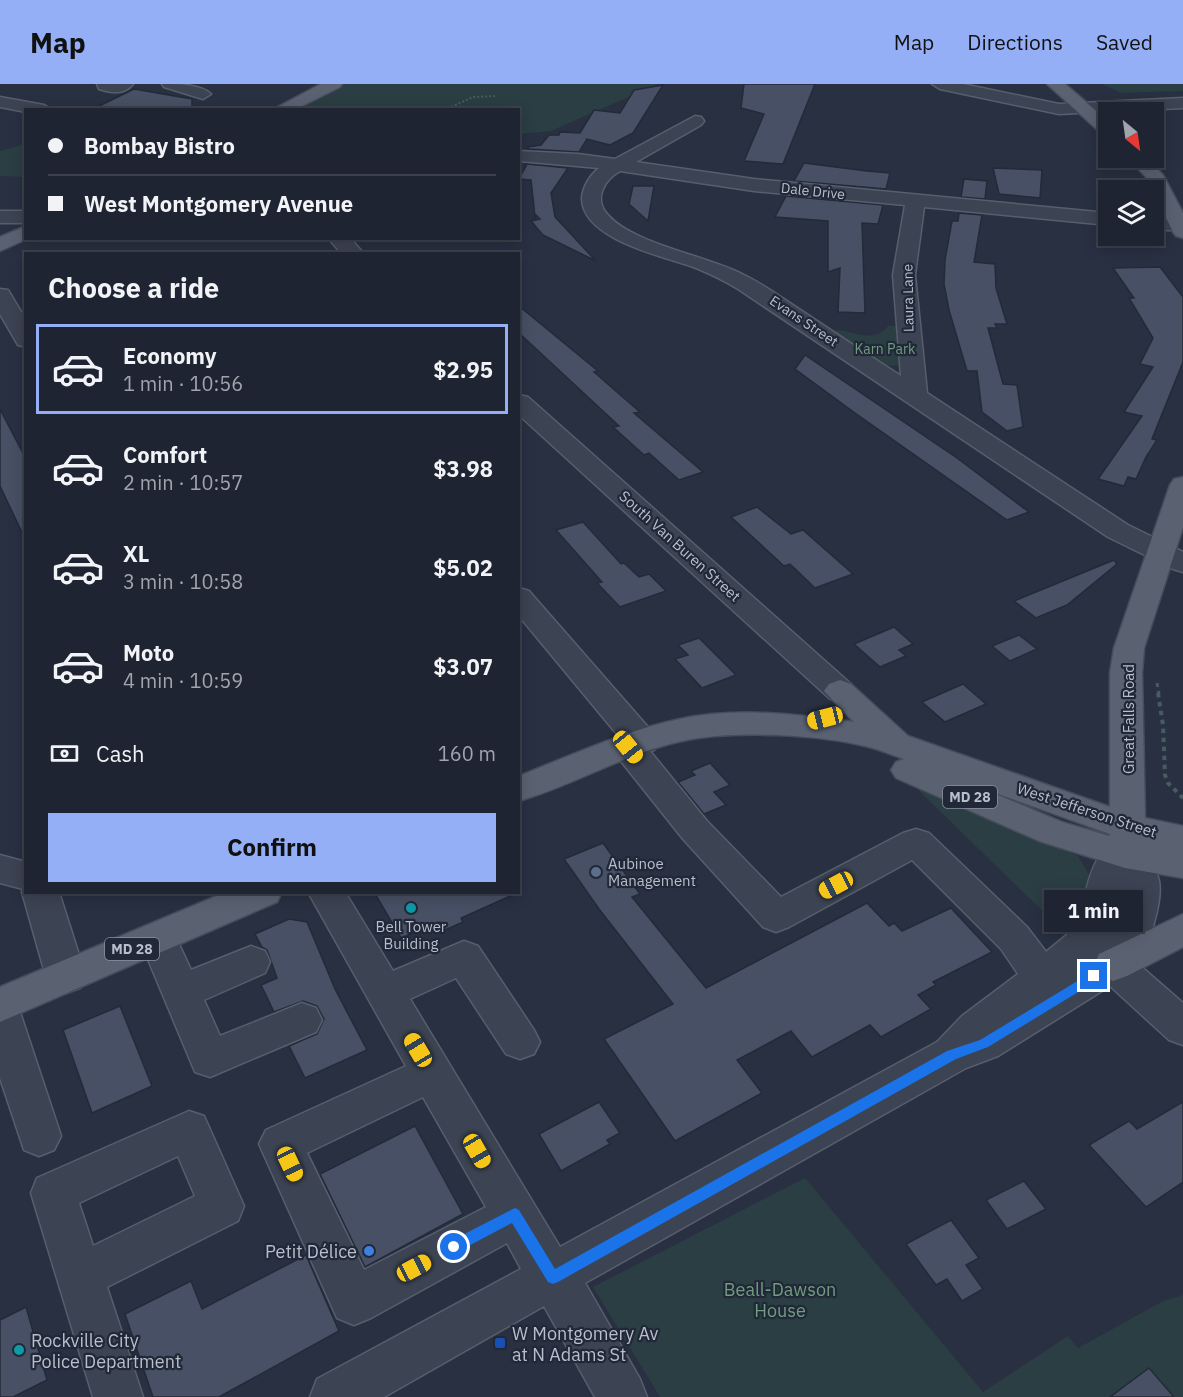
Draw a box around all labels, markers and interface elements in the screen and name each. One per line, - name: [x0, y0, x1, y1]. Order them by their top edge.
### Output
- text: Map: [30, 24, 86, 61]
- text: Map: [894, 28, 934, 56]
- text: Directions: [967, 28, 1063, 56]
- text: Saved: [1096, 28, 1153, 56]
- north arrow: [1098, 102, 1164, 168]
- map controls: [1098, 102, 1164, 246]
- text: Bombay Bistro: [84, 131, 235, 160]
- street label: Dale Drive: [780, 179, 846, 203]
- button: layers: [1098, 180, 1164, 246]
- text: West Montgomery Avenue: [84, 189, 353, 218]
- street label: Laura Lane: [898, 263, 918, 332]
- text: Choose a ride: [48, 270, 219, 305]
- street label: Evans Street: [766, 291, 842, 351]
- park label: Karn Park: [855, 340, 916, 358]
- text: Economy: [123, 341, 217, 370]
- icon: car: [51, 342, 105, 396]
- text: $2.95: [433, 355, 493, 384]
- text: 1 min · 10:56: [123, 370, 243, 397]
- text: Comfort: [123, 440, 207, 469]
- icon: car: [51, 441, 105, 495]
- text: $3.98: [433, 454, 493, 483]
- text: 2 min · 10:57: [123, 469, 243, 496]
- street label: South Van Buren Street: [615, 486, 745, 606]
- text: XL: [123, 539, 149, 568]
- icon: car: [51, 540, 105, 594]
- text: $5.02: [433, 553, 493, 582]
- text: 3 min · 10:58: [123, 568, 243, 595]
- text: Moto: [123, 638, 174, 667]
- icon: car: [51, 639, 105, 693]
- text: $3.07: [433, 652, 493, 681]
- street label: Great Falls Road: [1119, 664, 1138, 774]
- text: 4 min · 10:59: [123, 667, 243, 694]
- car: [805, 705, 845, 731]
- car: [610, 727, 646, 767]
- icon: cash: [48, 737, 81, 770]
- text: Cash: [96, 739, 145, 768]
- text: 160 m: [438, 740, 496, 767]
- street label: West Jefferson Street: [1015, 778, 1159, 842]
- road number: MD 28: [943, 786, 997, 808]
- button: Confirm: [48, 813, 496, 882]
- place label: Aubinoe Management: [608, 854, 696, 890]
- marker: Aubinoe Management: [589, 865, 603, 879]
- car: [816, 869, 856, 901]
- callout: 1 min: [1044, 889, 1144, 931]
- text: 1 min: [1067, 897, 1120, 924]
- marker: Bell Tower Building: [404, 901, 418, 915]
- place label: Bell Tower Building: [376, 917, 447, 953]
- road number: MD 28: [105, 938, 159, 960]
- route end: [1080, 962, 1107, 989]
- car: [401, 1030, 435, 1070]
- car: [460, 1131, 494, 1171]
- car: [274, 1144, 306, 1184]
- route start: [440, 1233, 467, 1260]
- place label: Petit Délice: [265, 1240, 357, 1263]
- marker: Petit Délice: [362, 1244, 376, 1258]
- car: [394, 1252, 434, 1284]
- park label: Beall-Dawson House: [724, 1278, 836, 1322]
- place label: W Montgomery Av at N Adams St: [512, 1322, 659, 1366]
- place label: Rockville City Police Department: [31, 1329, 181, 1373]
- marker: W Montgomery Av at N Adams St: [493, 1336, 507, 1350]
- marker: Rockville City Police Department: [12, 1343, 26, 1357]

